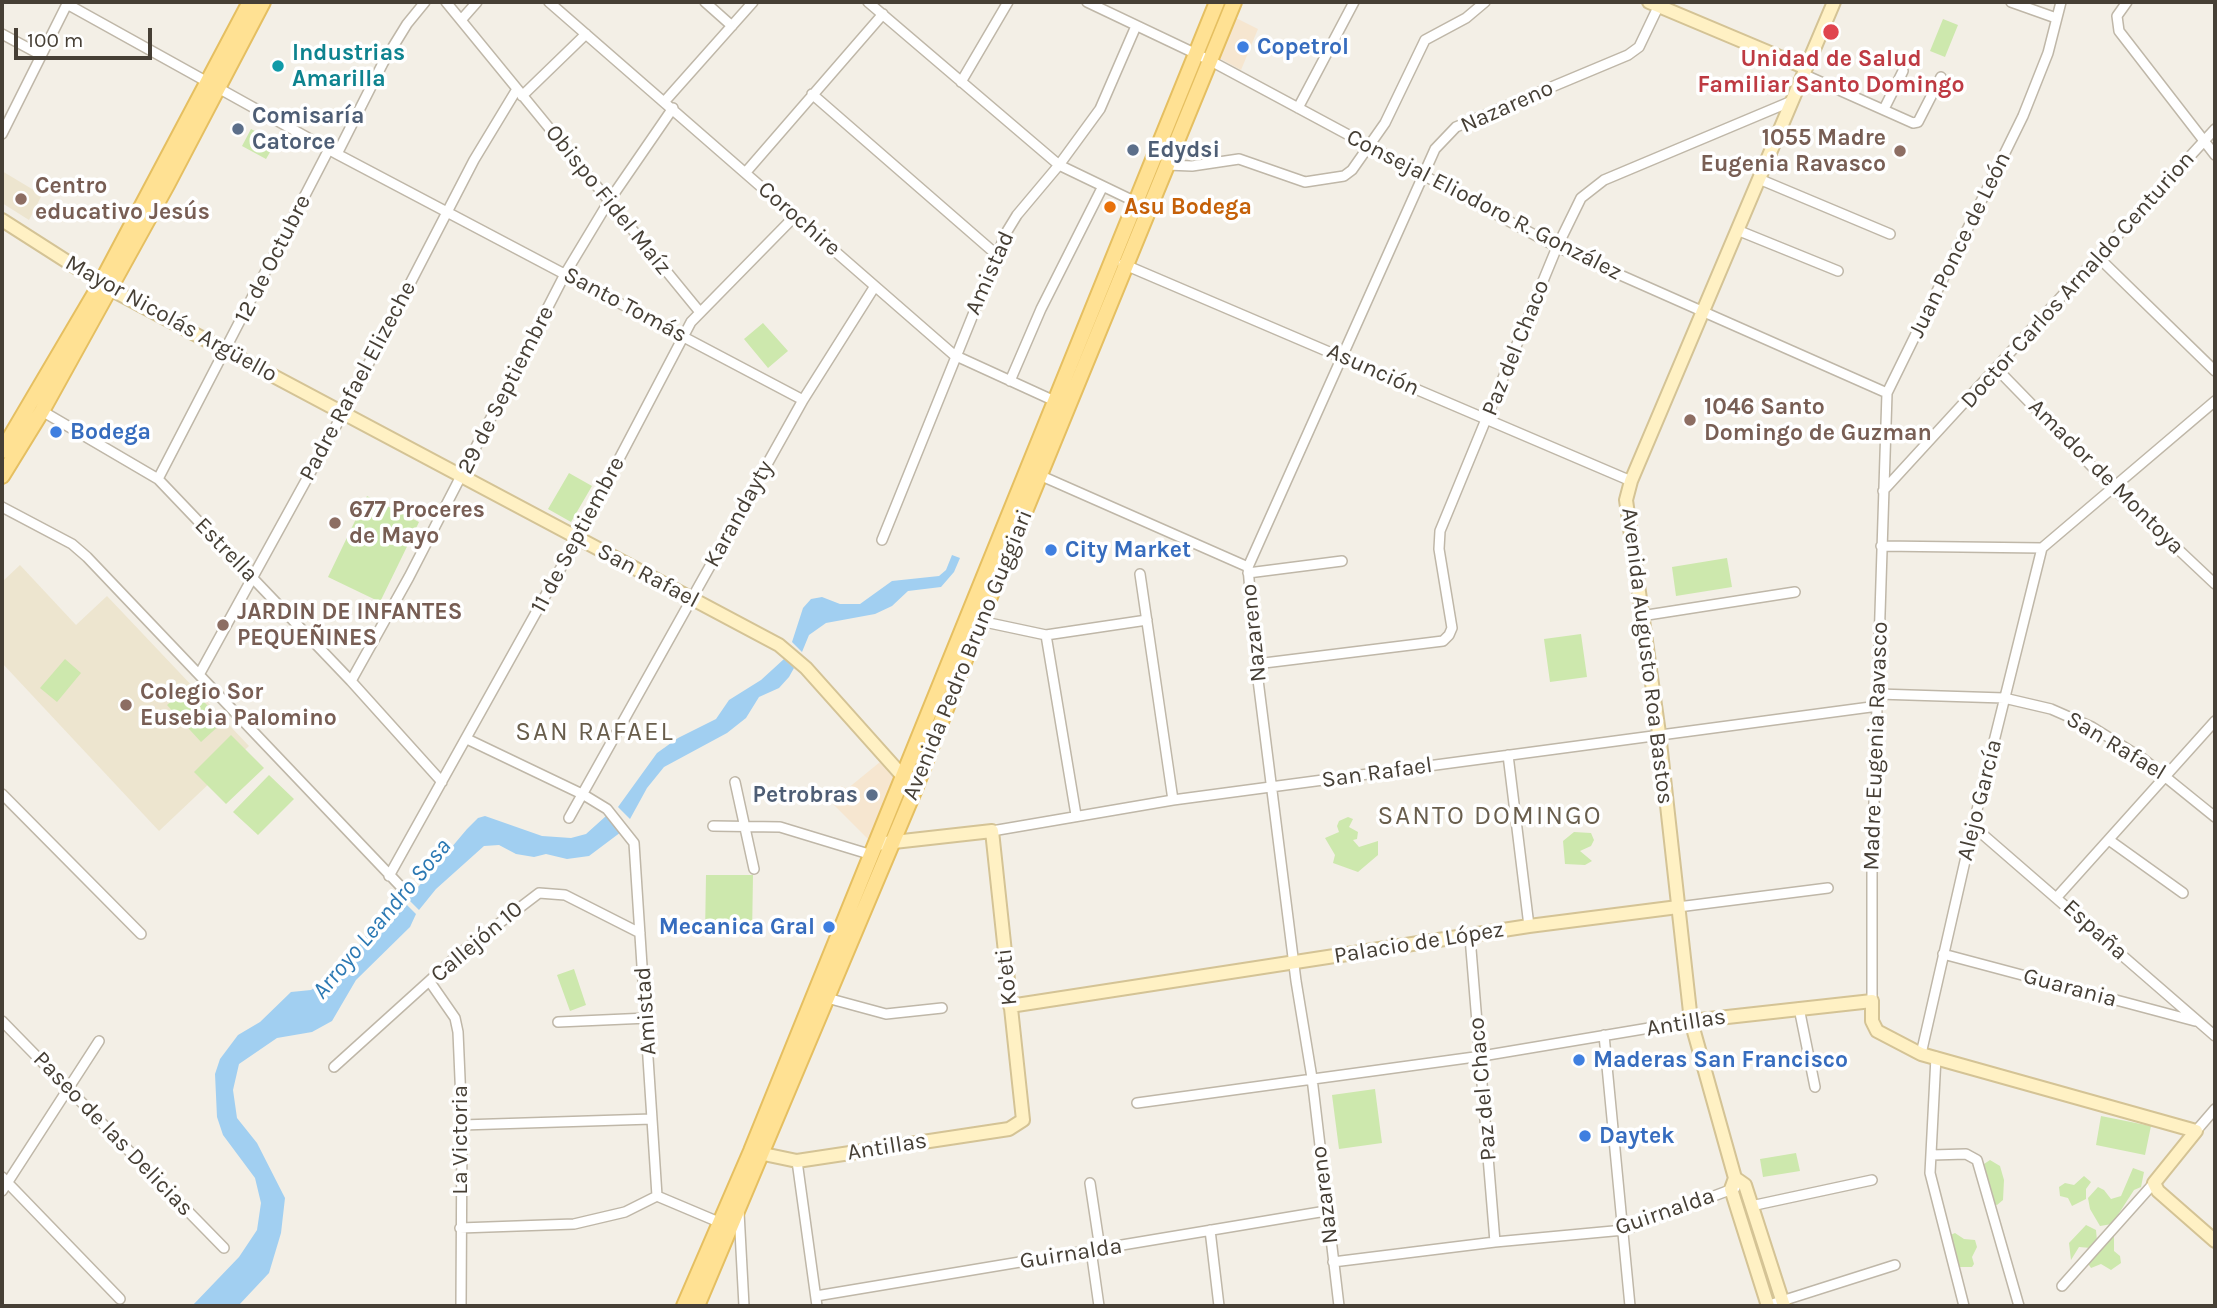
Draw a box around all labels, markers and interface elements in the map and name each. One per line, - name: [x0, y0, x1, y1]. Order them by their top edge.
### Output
- scale bar: [18, 14, 156, 58]
- marker: Unidad de Salud Familiar Santo Domingo: [1821, 22, 1841, 42]
- text: 100 m: [27, 28, 84, 52]
- place label: Copetrol: [1257, 33, 1349, 61]
- place label: Industrias Amarilla: [292, 39, 405, 93]
- marker: Copetrol: [1235, 39, 1251, 55]
- place label: Unidad de Salud Familiar Santo Domingo: [1698, 45, 1964, 99]
- marker: Industrias Amarilla: [270, 58, 286, 74]
- street label: Nazareno: [1456, 74, 1558, 140]
- place label: Comisaría Catorce: [252, 102, 365, 156]
- street label: Obispo Fidel Maíz: [539, 119, 677, 281]
- marker: Comisaría Catorce: [230, 121, 246, 137]
- street label: Consejal Eliodoro R. González: [1342, 123, 1626, 287]
- place label: 1055 Madre Eugenia Ravasco: [1700, 124, 1886, 178]
- place label: Edydsi: [1147, 136, 1220, 164]
- marker: Edydsi: [1125, 142, 1141, 158]
- marker: 1055 Madre Eugenia Ravasco: [1892, 143, 1908, 159]
- street label: Doctor Carlos Arnaldo Centurion: [1955, 146, 2201, 414]
- street label: Juan Ponce de León: [1903, 148, 2017, 342]
- place label: Centro educativo Jesús: [35, 172, 210, 226]
- street label: Corochire: [752, 176, 846, 262]
- street label: 12 de Octubre: [229, 190, 317, 328]
- marker: Centro educativo Jesús: [13, 191, 29, 207]
- place label: Asu Bodega: [1124, 193, 1252, 221]
- marker: Asu Bodega: [1102, 199, 1118, 215]
- street label: Amistad: [959, 227, 1021, 319]
- street label: Mayor Nicolás Argüello: [60, 249, 282, 389]
- street label: Santo Tomás: [559, 261, 691, 349]
- street label: Padre Rafael Elizeche: [294, 276, 422, 486]
- street label: Paz del Chaco: [1476, 276, 1556, 420]
- street label: 29 de Septiembre: [452, 301, 560, 479]
- street label: Asunción: [1322, 337, 1424, 403]
- place label: 1046 Santo Domingo de Guzman: [1704, 393, 1932, 447]
- street label: Amador de Montoya: [2022, 393, 2190, 561]
- marker: 1046 Santo Domingo de Guzman: [1682, 412, 1698, 428]
- place label: Bodega: [70, 418, 151, 446]
- marker: Bodega: [48, 424, 64, 440]
- street label: 11 de Septiembre: [525, 452, 631, 618]
- street label: Karandayty: [698, 456, 780, 572]
- place label: 677 Proceres de Mayo: [349, 496, 485, 550]
- street label: Avenida Pedro Bruno Guggiari: [897, 506, 1039, 804]
- street label: Avenida Augusto Roa Bastos: [1615, 506, 1679, 806]
- street label: Estrella: [189, 512, 263, 588]
- marker: 677 Proceres de Mayo: [327, 515, 343, 531]
- place label: City Market: [1065, 536, 1191, 564]
- street label: San Rafael: [592, 538, 704, 614]
- marker: City Market: [1043, 542, 1059, 558]
- street label: Nazareno: [1235, 583, 1273, 683]
- place label: JARDIN DE INFANTES PEQUEÑINES: [237, 598, 462, 652]
- marker: JARDIN DE INFANTES PEQUEÑINES: [215, 617, 231, 633]
- street label: Madre Eugenia Ravasco: [1858, 621, 1894, 871]
- place label: Colegio Sor Eusebia Palomino: [140, 678, 337, 732]
- marker: Colegio Sor Eusebia Palomino: [118, 697, 134, 713]
- street label: San Rafael: [2061, 705, 2171, 787]
- district label: SAN RAFAEL: [517, 717, 673, 749]
- street label: Alejo García: [1952, 737, 2008, 863]
- street label: San Rafael: [1320, 752, 1434, 794]
- place label: Petrobras: [753, 781, 858, 809]
- marker: Petrobras: [864, 787, 880, 803]
- district label: SANTO DOMINGO: [1379, 801, 1601, 833]
- water label: Arroyo Leandro Sosa: [306, 833, 458, 1005]
- street label: España: [2057, 894, 2133, 966]
- street label: Callejón 10: [425, 895, 529, 989]
- place label: Mecanica Gral: [659, 913, 815, 941]
- street label: Palacio de López: [1332, 916, 1506, 970]
- marker: Mecanica Gral: [821, 919, 837, 935]
- street label: Ko'eti: [990, 947, 1024, 1007]
- street label: Guarania: [2020, 962, 2120, 1014]
- street label: Amistad: [629, 966, 663, 1056]
- street label: Antillas: [1644, 1003, 1728, 1043]
- street label: Paz del Chaco: [1463, 1016, 1503, 1162]
- street label: Paseo de las Delicias: [27, 1046, 199, 1222]
- place label: Maderas San Francisco: [1593, 1046, 1848, 1074]
- marker: Maderas San Francisco: [1571, 1052, 1587, 1068]
- street label: La Victoria: [446, 1085, 474, 1195]
- place label: Daytek: [1599, 1122, 1675, 1150]
- street label: Antillas: [845, 1127, 929, 1167]
- marker: Daytek: [1577, 1128, 1593, 1144]
- street label: Nazareno: [1305, 1144, 1345, 1246]
- street label: Guirnalda: [1612, 1182, 1718, 1242]
- street label: Guirnalda: [1018, 1232, 1124, 1276]

